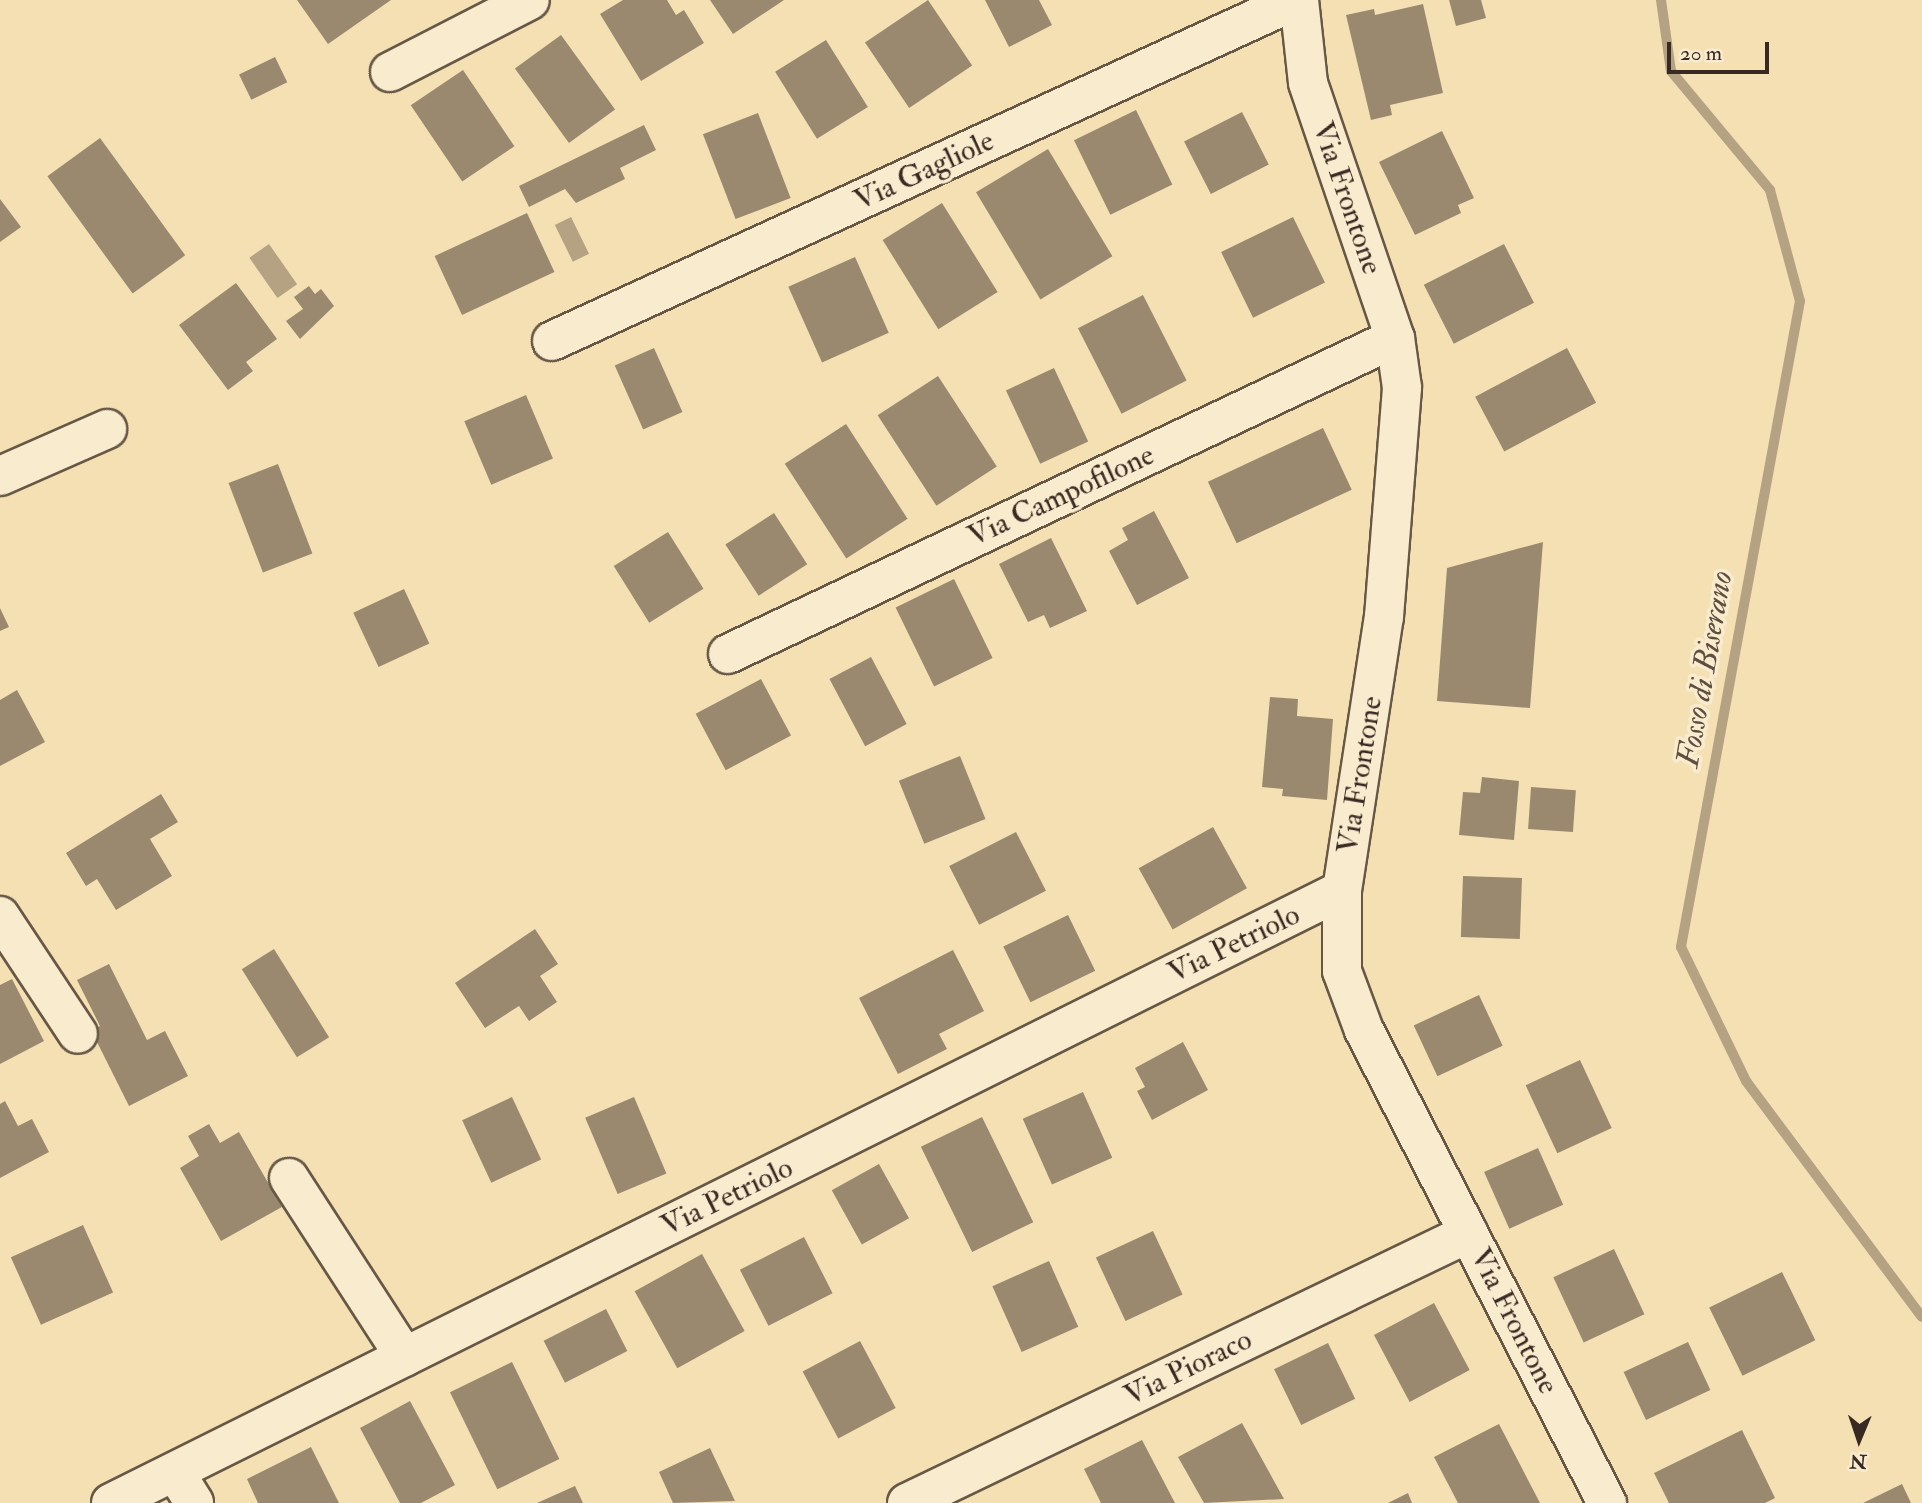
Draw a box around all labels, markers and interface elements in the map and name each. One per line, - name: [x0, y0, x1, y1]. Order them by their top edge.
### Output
- scale bar: [1670, 28, 1772, 72]
- text: 20 m: [1680, 40, 1722, 67]
- street label: Via Frontone: [1304, 117, 1390, 279]
- street label: Via Gagliole: [848, 123, 1000, 219]
- street label: Via Campofilone: [962, 437, 1160, 555]
- water label: Fosso di Biserano: [1669, 568, 1741, 770]
- street label: Via Frontone: [1330, 694, 1390, 856]
- street label: Via Petriolo: [1162, 897, 1306, 991]
- street label: Via Petriolo: [655, 1150, 799, 1244]
- street label: Via Frontone: [1462, 1242, 1566, 1400]
- street label: Via Pioraco: [1118, 1322, 1258, 1414]
- north arrow: [1824, 1405, 1894, 1475]
- text: N: [1849, 1449, 1867, 1473]

